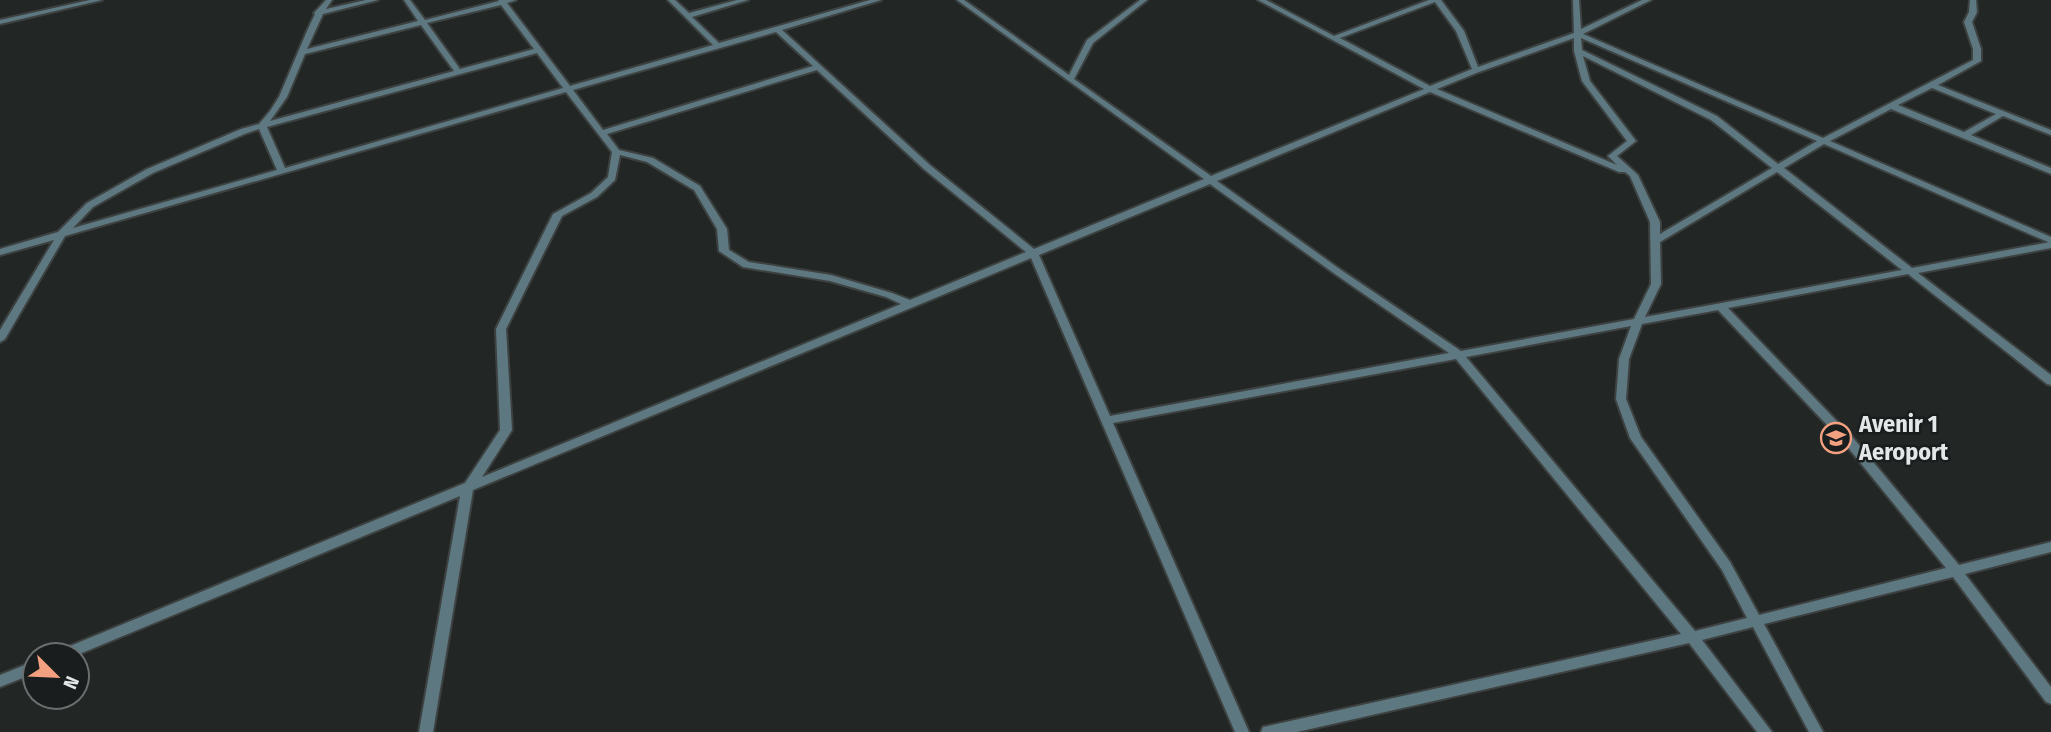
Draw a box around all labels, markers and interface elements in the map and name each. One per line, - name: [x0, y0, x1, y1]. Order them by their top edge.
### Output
- place label: Avenir 1 Aeroport: [1858, 410, 1949, 466]
- school or university icon: Avenir 1 Aeroport: [1819, 421, 1853, 455]
- north arrow: [21, 641, 91, 711]
- text: N: [58, 673, 84, 693]

